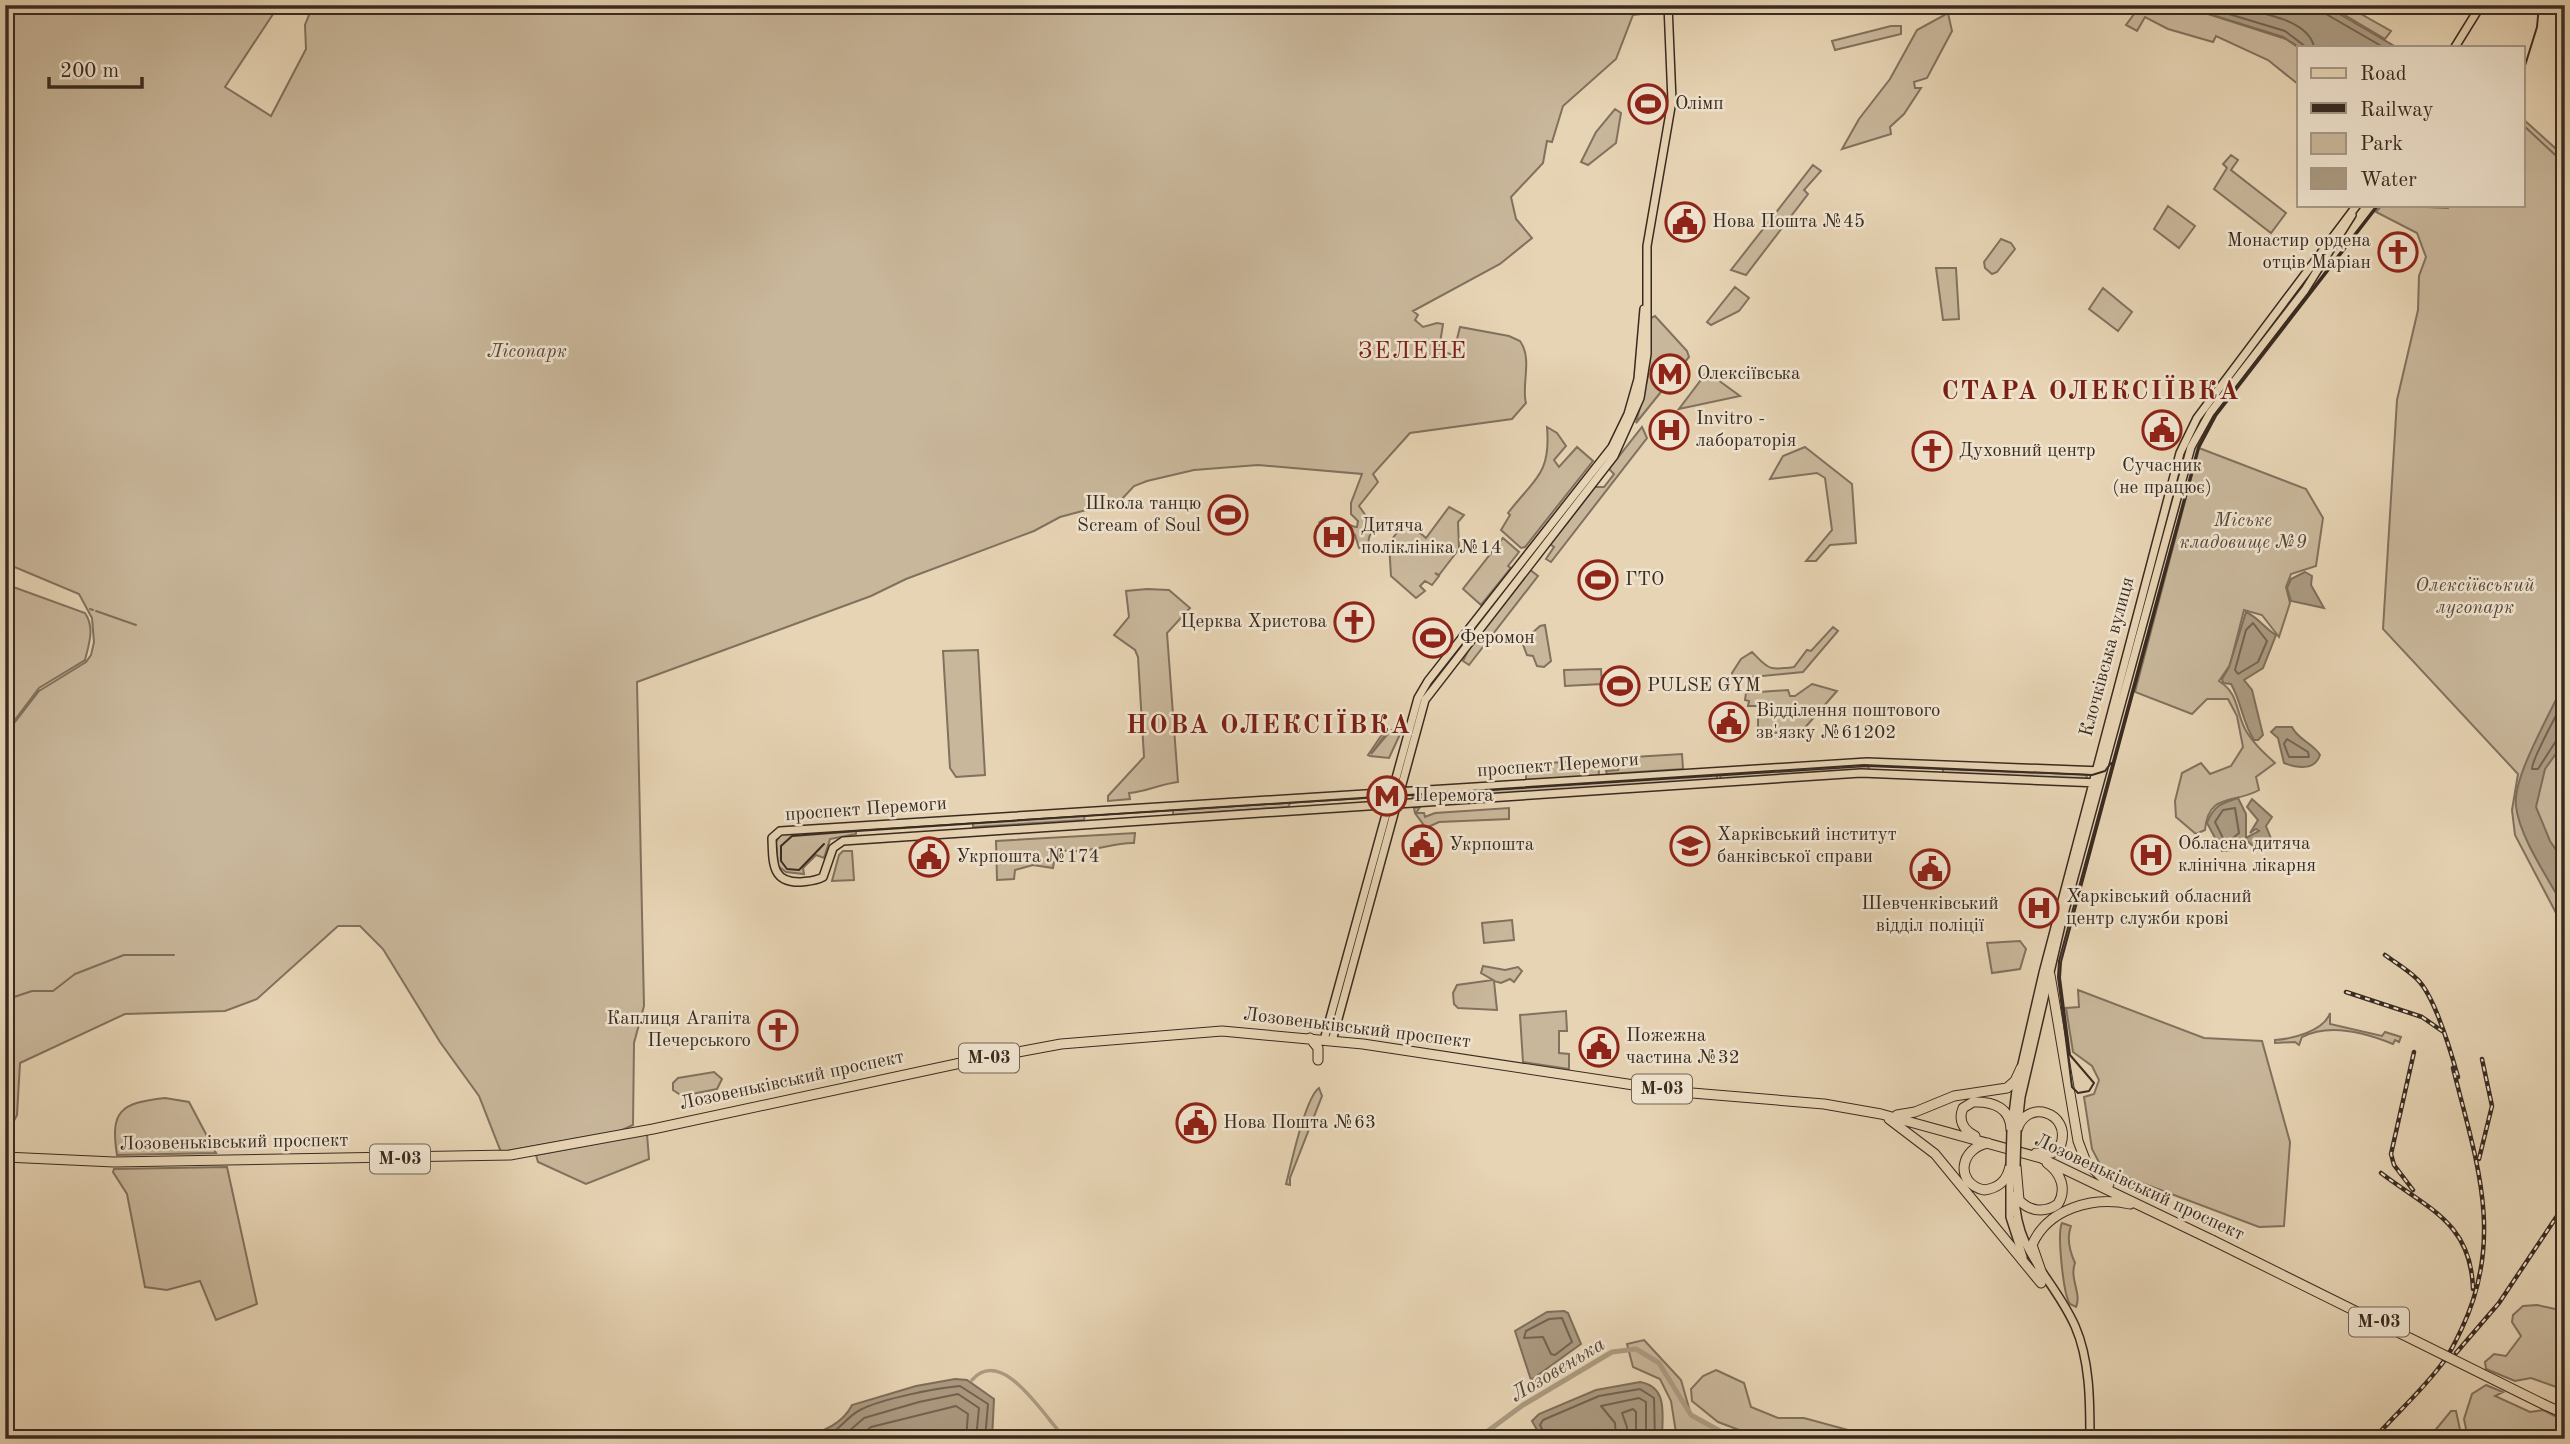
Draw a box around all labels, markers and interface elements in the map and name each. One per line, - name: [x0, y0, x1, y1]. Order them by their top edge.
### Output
- scale bar: [49, 46, 142, 90]
- legend: [2297, 46, 2524, 206]
- text: 200 m: [60, 61, 119, 82]
- text: Road: [2360, 64, 2407, 85]
- sports icon: Олімп: [1627, 83, 1669, 125]
- place label: Олімп: [1675, 95, 1724, 114]
- text: Railway: [2360, 100, 2434, 121]
- text: Park: [2360, 134, 2403, 155]
- text: Water: [2360, 170, 2417, 191]
- public building icon: Нова Пошта №45: [1664, 201, 1706, 243]
- place label: Нова Пошта №45: [1712, 213, 1865, 232]
- church icon: Монастир ордена отців Маріан: [2377, 231, 2419, 273]
- place label: Монастир ордена отців Маріан: [2227, 232, 2372, 273]
- district label: ЗЕЛЕНЕ: [1358, 340, 1468, 363]
- park label: Лісопарк: [487, 343, 567, 362]
- metro station icon: Олексіївська: [1649, 353, 1691, 395]
- place label: Олексіївська: [1697, 365, 1801, 384]
- district label: СТАРА ОЛЕКСІЇВКА: [1941, 374, 2241, 405]
- hospital icon: Invitro - лабораторія: [1648, 409, 1690, 451]
- public building icon: Сучасник (не працює): [2141, 409, 2183, 451]
- place label: Invitro - лабораторія: [1696, 410, 1796, 451]
- church icon: Духовний центр: [1911, 430, 1953, 472]
- place label: Духовний центр: [1959, 442, 2096, 461]
- place label: Сучасник (не працює): [2112, 457, 2212, 498]
- sports icon: Школа танцю Scream of Soul: [1207, 494, 1249, 536]
- place label: Школа танцю Scream of Soul: [1077, 495, 1201, 536]
- park label: Міське кладовище №9: [2179, 512, 2307, 553]
- hospital icon: Дитяча поліклініка №14: [1313, 516, 1355, 558]
- place label: Дитяча поліклініка №14: [1361, 517, 1502, 558]
- sports icon: ГТО: [1577, 559, 1619, 601]
- place label: ГТО: [1625, 571, 1664, 590]
- street label: Клочківська вулиця: [2078, 575, 2139, 739]
- park label: Олексіївський лугопарк: [2415, 577, 2535, 618]
- church icon: Церква Христова: [1333, 601, 1375, 643]
- place label: Церква Христова: [1180, 613, 1328, 632]
- sports icon: Феромон: [1412, 617, 1454, 659]
- place label: Феромон: [1460, 629, 1535, 648]
- sports icon: PULSE GYM: [1599, 665, 1641, 707]
- place label: PULSE GYM: [1647, 677, 1761, 696]
- public building icon: Відділення поштового зв'язку №61202: [1708, 701, 1750, 743]
- place label: Відділення поштового зв'язку №61202: [1756, 702, 1940, 743]
- district label: НОВА ОЛЕКСІЇВКА: [1126, 708, 1412, 739]
- street label: проспект Перемоги: [1476, 751, 1640, 781]
- metro station icon: Перемога: [1366, 775, 1408, 817]
- place label: Перемога: [1414, 787, 1494, 806]
- street label: проспект Перемоги: [784, 795, 948, 825]
- public building icon: Укрпошта: [1401, 824, 1443, 866]
- school or university icon: Харківський інститут банківської справи: [1669, 825, 1711, 867]
- place label: Харківський інститут банківської справи: [1717, 826, 1897, 867]
- hospital icon: Обласна дитяча клінічна лікарня: [2130, 834, 2172, 876]
- place label: Обласна дитяча клінічна лікарня: [2178, 835, 2316, 876]
- public building icon: Укрпошта №174: [908, 836, 950, 878]
- place label: Укрпошта: [1449, 836, 1535, 855]
- place label: Укрпошта №174: [956, 848, 1100, 867]
- public building icon: Шевченківський відділ поліції: [1909, 848, 1951, 890]
- hospital icon: Харківський обласний центр служби крові: [2018, 887, 2060, 929]
- place label: Харківський обласний центр служби крові: [2066, 888, 2252, 929]
- place label: Шевченківський відділ поліції: [1861, 895, 1999, 936]
- street label: Лозовеньківський проспект: [1242, 1006, 1472, 1052]
- church icon: Каплиця Агапіта Печерського: [757, 1009, 799, 1051]
- place label: Каплиця Агапіта Печерського: [606, 1010, 752, 1051]
- public building icon: Пожежна частина №32: [1578, 1026, 1620, 1068]
- place label: Пожежна частина №32: [1626, 1027, 1740, 1068]
- road number: М-03: [959, 1044, 1019, 1072]
- street label: Лозовеньківський проспект: [678, 1048, 906, 1114]
- road number: М-03: [1632, 1074, 1692, 1104]
- public building icon: Нова Пошта №63: [1175, 1102, 1217, 1144]
- place label: Нова Пошта №63: [1223, 1114, 1376, 1133]
- street label: Лозовеньківський проспект: [2031, 1131, 2247, 1245]
- street label: Лозовеньківський проспект: [119, 1132, 349, 1154]
- road number: М-03: [370, 1144, 430, 1174]
- road number: М-03: [2349, 1308, 2409, 1336]
- water label: Лозовенька: [1507, 1334, 1609, 1406]

